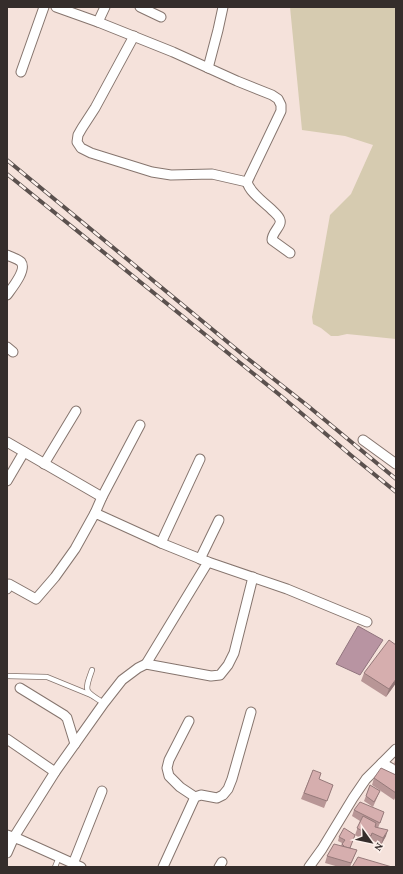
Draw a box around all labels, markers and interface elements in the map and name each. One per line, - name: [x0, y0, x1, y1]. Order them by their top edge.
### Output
- north arrow: [351, 822, 391, 862]
- text: N: [372, 841, 386, 854]

